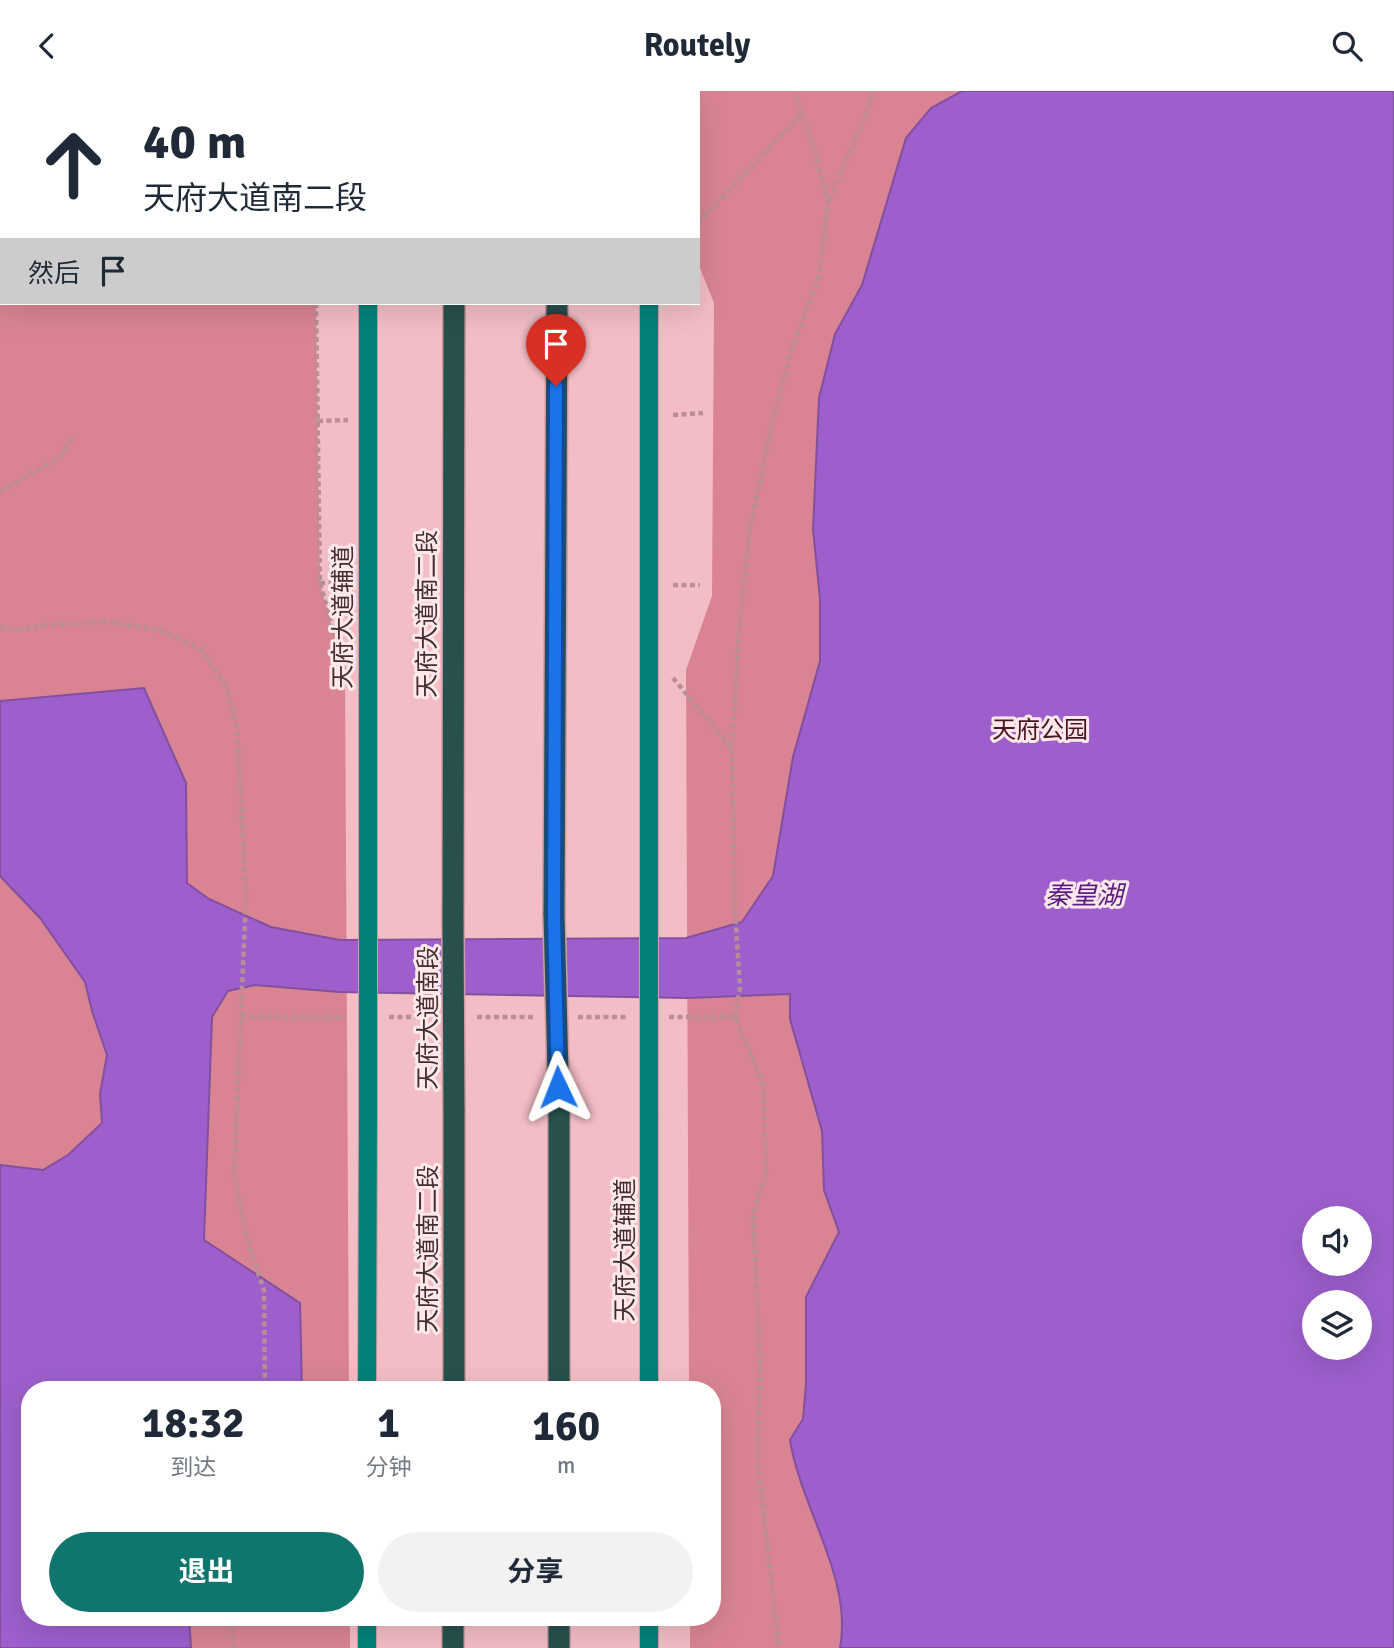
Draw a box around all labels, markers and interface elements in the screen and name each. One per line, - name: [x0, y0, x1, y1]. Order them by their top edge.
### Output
- text: Routely: [644, 26, 750, 65]
- icon: back: [28, 27, 66, 65]
- icon: search: [1328, 27, 1366, 65]
- text: 40 m: [143, 112, 246, 172]
- icon: ahead: [28, 119, 119, 210]
- text: 天府大道南二段: [143, 179, 367, 218]
- icon: arrive: [94, 252, 132, 290]
- text: 然后: [28, 258, 80, 290]
- pin: [526, 314, 586, 386]
- icon: arrive: [537, 325, 575, 363]
- street label: 天府大道南二段: [412, 530, 442, 698]
- street label: 天府大道辅道: [328, 545, 358, 689]
- park label: 天府公园: [992, 715, 1088, 745]
- water label: 秦皇湖: [1045, 880, 1127, 912]
- street label: 天府大道南段: [413, 946, 443, 1090]
- position arrow: [521, 1050, 595, 1124]
- street label: 天府大道南二段: [413, 1165, 443, 1333]
- street label: 天府大道辅道: [610, 1178, 640, 1322]
- map controls: [1302, 1206, 1372, 1360]
- button: sound: [1302, 1206, 1372, 1276]
- button: layers: [1302, 1290, 1372, 1360]
- text: 18:32: [142, 1398, 245, 1449]
- text: 1: [377, 1398, 400, 1449]
- text: 160: [532, 1401, 600, 1452]
- text: m: [557, 1451, 575, 1480]
- text: 到达: [170, 1453, 216, 1482]
- text: 分钟: [366, 1453, 412, 1482]
- button: 退出: [49, 1532, 364, 1612]
- button: 分享: [378, 1532, 693, 1612]

